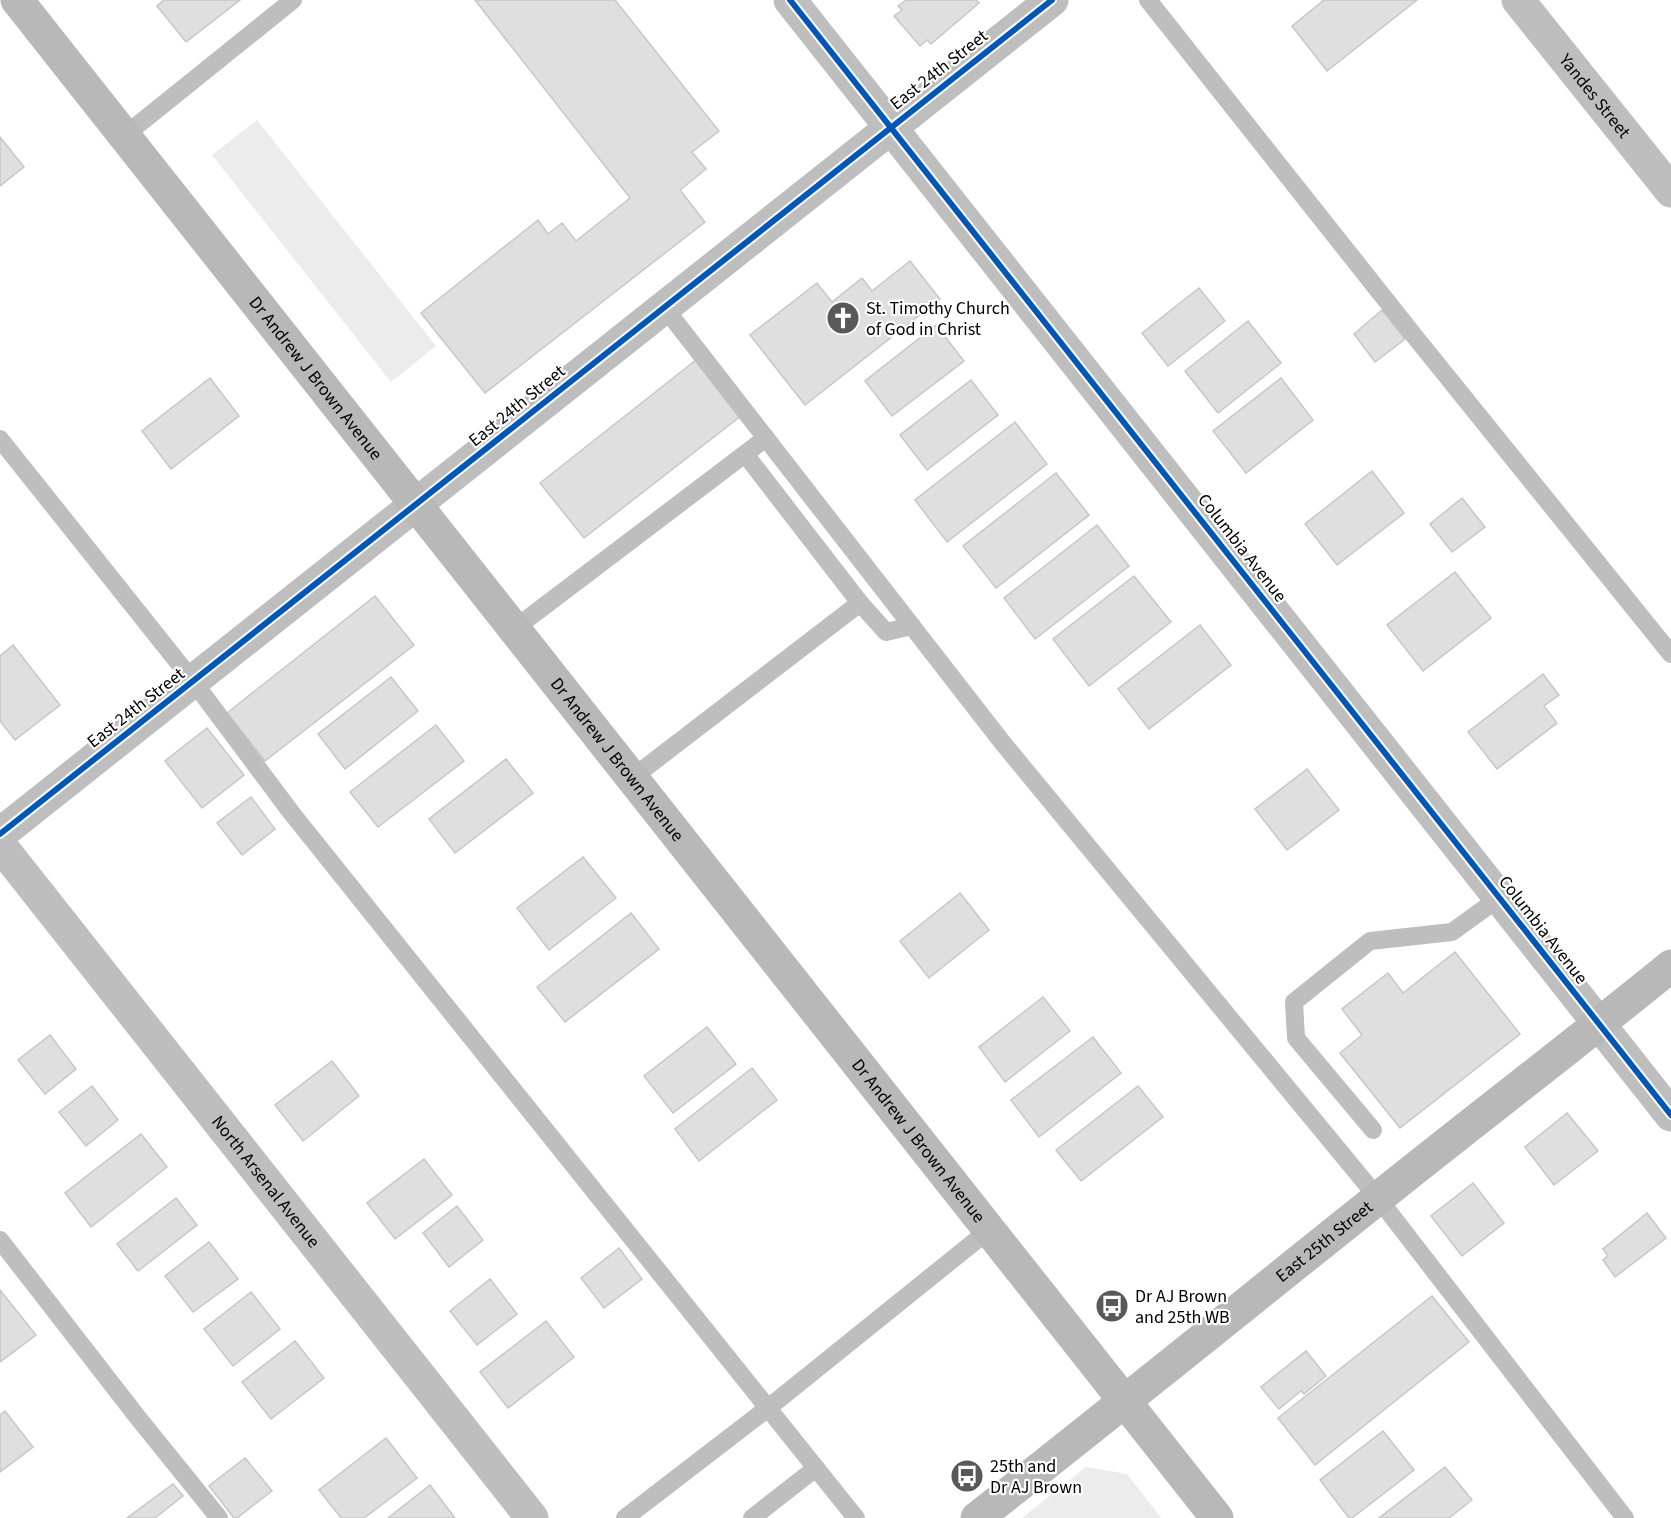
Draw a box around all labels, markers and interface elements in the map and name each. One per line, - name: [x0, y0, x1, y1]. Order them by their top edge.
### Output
- street label: East 24th Street: [885, 24, 993, 116]
- street label: Yandes Street: [1553, 48, 1636, 143]
- street label: Dr Andrew J Brown Avenue: [243, 291, 389, 465]
- place label: St. Timothy Church of God in Christ: [866, 296, 1010, 342]
- church icon: St. Timothy Church of God in Christ: [825, 300, 861, 336]
- street label: East 24th Street: [463, 359, 571, 453]
- street label: Columbia Avenue: [1192, 488, 1292, 608]
- street label: East 24th Street: [82, 662, 190, 754]
- street label: Dr Andrew J Brown Avenue: [545, 672, 690, 847]
- street label: Columbia Avenue: [1493, 870, 1593, 990]
- street label: Dr Andrew J Brown Avenue: [846, 1053, 991, 1228]
- street label: North Arsenal Avenue: [206, 1110, 326, 1253]
- street label: East 25th Street: [1270, 1195, 1378, 1288]
- place label: Dr AJ Brown and 25th WB: [1135, 1284, 1230, 1330]
- bus stop icon: Dr AJ Brown and 25th WB: [1094, 1288, 1130, 1324]
- place label: 25th and Dr AJ Brown: [990, 1454, 1082, 1500]
- bus stop icon: 25th and Dr AJ Brown: [949, 1458, 985, 1494]

